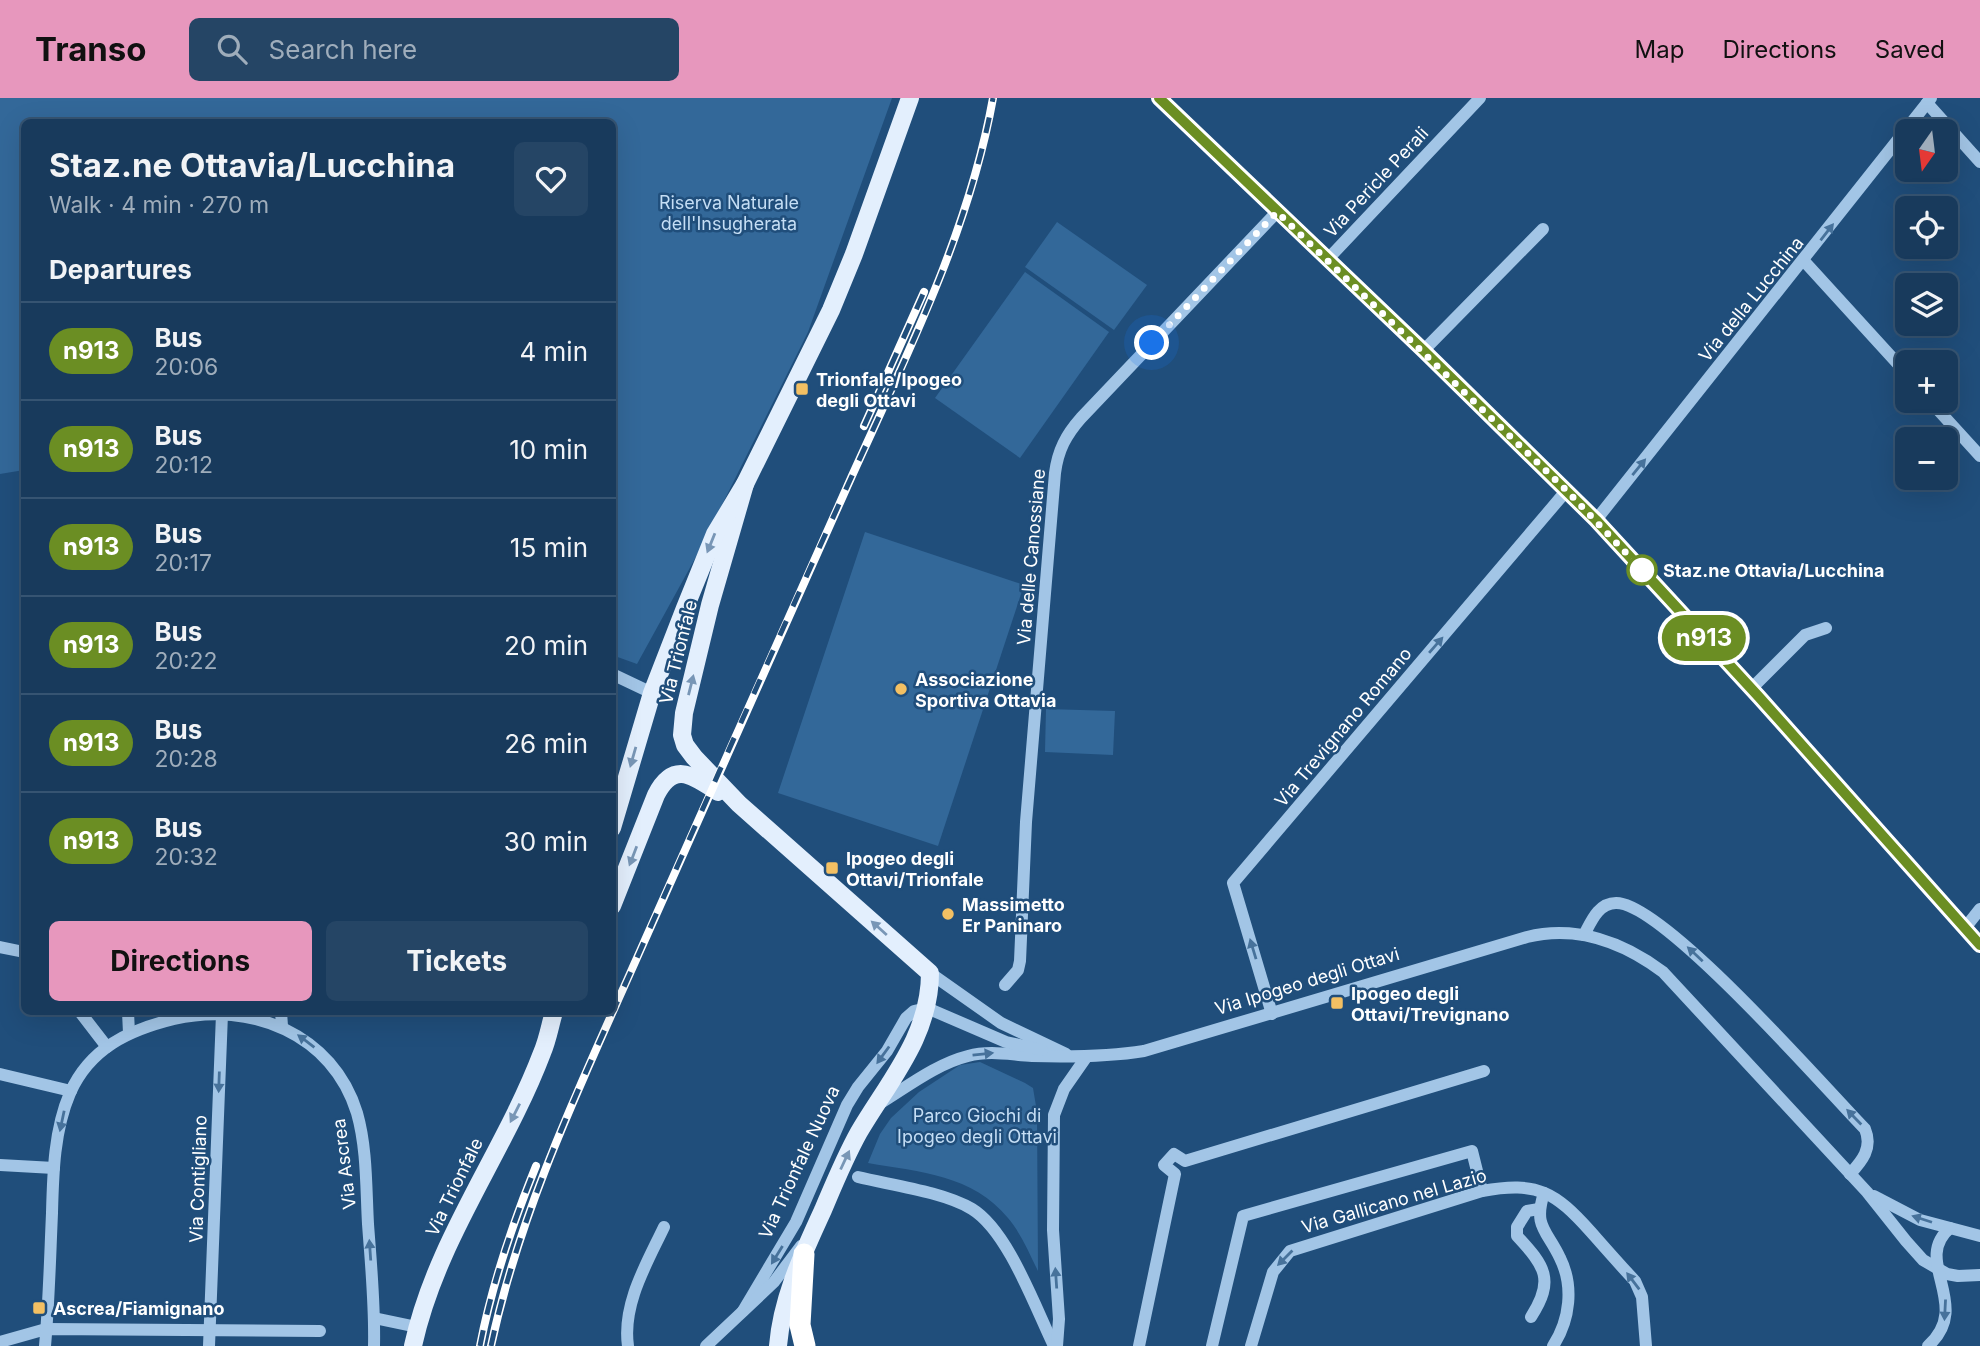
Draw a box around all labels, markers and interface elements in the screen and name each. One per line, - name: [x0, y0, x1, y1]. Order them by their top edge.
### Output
- search box: [189, 18, 679, 81]
- text: Transo: [35, 29, 147, 69]
- icon: search: [213, 30, 251, 68]
- text: Search here: [269, 34, 417, 65]
- text: Map: [1635, 35, 1684, 64]
- text: Directions: [1722, 35, 1837, 64]
- text: Saved: [1875, 35, 1945, 64]
- north arrow: [1895, 119, 1958, 182]
- map controls: [1895, 119, 1958, 490]
- street label: Via Pericle Perali: [1320, 123, 1432, 241]
- button: heart: [514, 142, 588, 216]
- text: Staz.ne Ottavia/Lucchina: [49, 145, 455, 185]
- text: Walk · 4 min · 270 m: [49, 191, 269, 219]
- park label: Riserva Naturale dell'Insugherata: [659, 192, 799, 234]
- button: locate: [1895, 196, 1958, 259]
- one-way arrow: [1819, 223, 1834, 241]
- street label: Via della Lucchina: [1694, 232, 1808, 366]
- text: Departures: [49, 254, 192, 285]
- button: layers: [1895, 273, 1958, 336]
- text: Bus: [154, 322, 202, 353]
- your location: [1134, 325, 1169, 360]
- text: n913: [63, 336, 119, 365]
- text: 4 min: [519, 336, 588, 367]
- button: +: [1895, 350, 1958, 413]
- text: 20:06: [154, 353, 218, 381]
- place label: Trionfale/Ipogeo degli Ottavi: [816, 369, 962, 411]
- marker: Trionfale/Ipogeo degli Ottavi: [794, 381, 810, 397]
- text: Bus: [154, 420, 202, 451]
- button: −: [1895, 427, 1958, 490]
- text: n913: [63, 434, 119, 463]
- text: 10 min: [509, 434, 588, 465]
- text: 20:12: [154, 451, 213, 479]
- one-way arrow: [1631, 458, 1646, 476]
- street label: Via delle Canossiane: [1013, 468, 1049, 646]
- text: Bus: [154, 518, 202, 549]
- text: n913: [63, 532, 119, 561]
- text: 15 min: [510, 532, 588, 563]
- one-way arrow: [706, 533, 717, 554]
- text: 20:17: [154, 549, 212, 577]
- marker: Staz.ne Ottavia/Lucchina: [1627, 555, 1657, 585]
- place label: Staz.ne Ottavia/Lucchina: [1663, 560, 1885, 581]
- street label: Via Trionfale: [655, 598, 701, 706]
- line badge: n913: [1655, 615, 1753, 661]
- text: Bus: [154, 616, 202, 647]
- text: n913: [1676, 623, 1732, 652]
- text: n913: [63, 630, 119, 659]
- text: 20 min: [504, 630, 588, 661]
- one-way arrow: [1428, 636, 1443, 653]
- street label: Via Trevignano Romano: [1270, 643, 1416, 811]
- text: 20:22: [154, 647, 218, 675]
- place label: Associazione Sportiva Ottavia: [915, 669, 1056, 711]
- one-way arrow: [686, 673, 697, 695]
- marker: Associazione Sportiva Ottavia: [893, 681, 909, 697]
- text: Bus: [154, 714, 202, 745]
- text: n913: [63, 728, 119, 757]
- text: 26 min: [504, 728, 588, 759]
- text: 20:28: [154, 745, 218, 773]
- one-way arrow: [628, 746, 638, 767]
- text: Bus: [154, 812, 202, 843]
- text: n913: [63, 826, 119, 855]
- text: 30 min: [504, 826, 588, 857]
- text: 20:32: [154, 843, 218, 871]
- one-way arrow: [627, 846, 638, 867]
- place label: Ipogeo degli Ottavi/Trionfale: [846, 848, 984, 890]
- marker: Ipogeo degli Ottavi/Trionfale: [824, 860, 840, 876]
- place label: Massimetto Er Paninaro: [962, 894, 1065, 936]
- marker: Massimetto Er Paninaro: [940, 906, 956, 922]
- one-way arrow: [870, 920, 888, 936]
- button: Directions: [49, 921, 312, 1001]
- button: Tickets: [326, 921, 588, 1001]
- one-way arrow: [1247, 938, 1257, 959]
- street label: Via Ipogeo degli Ottavi: [1212, 943, 1402, 1019]
- one-way arrow: [1686, 946, 1704, 962]
- place label: Ipogeo degli Ottavi/Trevignano: [1351, 983, 1510, 1025]
- marker: Ipogeo degli Ottavi/Trevignano: [1329, 995, 1345, 1011]
- one-way arrow: [298, 1034, 316, 1049]
- one-way arrow: [876, 1046, 890, 1065]
- one-way arrow: [972, 1048, 994, 1059]
- one-way arrow: [214, 1072, 225, 1094]
- street label: Via Trionfale Nuova: [754, 1082, 844, 1242]
- one-way arrow: [509, 1103, 521, 1123]
- park label: Parco Giochi di Ipogeo degli Ottavi: [897, 1105, 1057, 1147]
- one-way arrow: [1846, 1109, 1862, 1126]
- one-way arrow: [57, 1110, 68, 1132]
- street label: Via Contigliano: [185, 1115, 211, 1243]
- street label: Via Ascrea: [328, 1117, 360, 1211]
- street label: Via Trionfale: [421, 1134, 487, 1240]
- one-way arrow: [840, 1150, 851, 1170]
- street label: Via Gallicano nel Lazio: [1299, 1165, 1489, 1237]
- one-way arrow: [1911, 1214, 1932, 1224]
- one-way arrow: [364, 1239, 375, 1261]
- one-way arrow: [771, 1246, 783, 1265]
- one-way arrow: [1276, 1249, 1293, 1266]
- one-way arrow: [1051, 1267, 1062, 1289]
- one-way arrow: [1626, 1271, 1640, 1290]
- place label: Ascrea/Fiamignano: [53, 1298, 225, 1319]
- one-way arrow: [1939, 1299, 1950, 1321]
- marker: Ascrea/Fiamignano: [31, 1300, 47, 1316]

